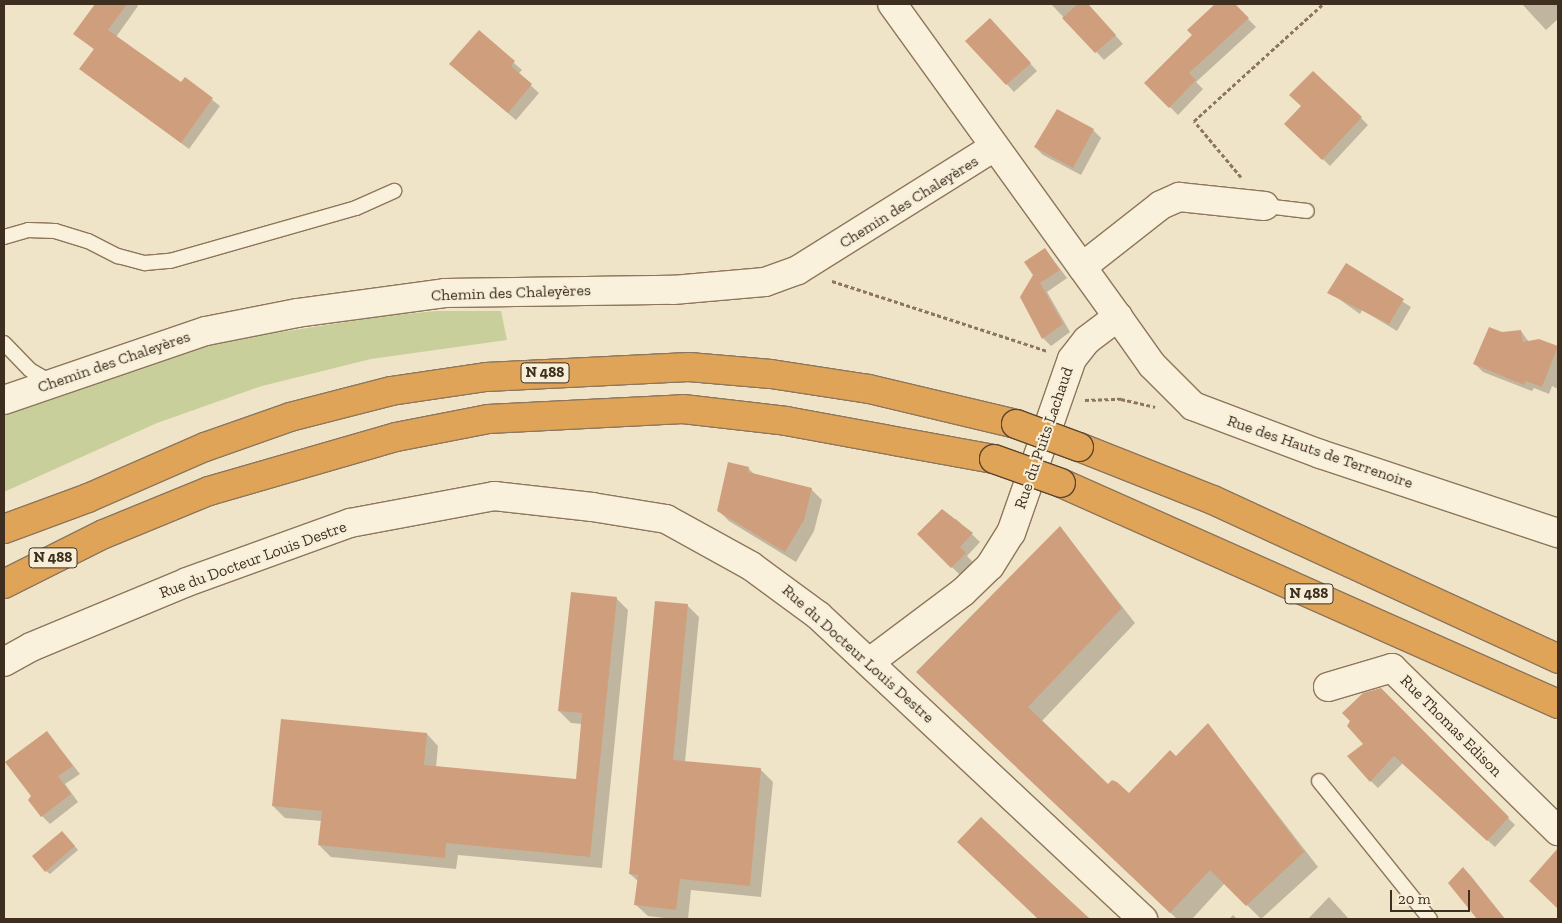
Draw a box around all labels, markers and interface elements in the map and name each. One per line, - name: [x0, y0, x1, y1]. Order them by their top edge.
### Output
- street label: Chemin des Chaleyères: [836, 151, 982, 253]
- street label: Chemin des Chaleyères: [431, 281, 591, 305]
- street label: Chemin des Chaleyères: [35, 327, 193, 397]
- road number: N 488: [520, 360, 570, 386]
- street label: Rue du Puits Lachaud: [1011, 364, 1077, 512]
- street label: Rue des Hauts de Terrenoire: [1224, 411, 1416, 493]
- street label: Rue du Docteur Louis Destre: [157, 517, 349, 603]
- road number: N 488: [28, 546, 78, 570]
- street label: Rue du Docteur Louis Destre: [778, 581, 938, 727]
- road number: N 488: [1284, 582, 1334, 606]
- street label: Rue Thomas Edison: [1396, 671, 1506, 781]
- scale bar: [1392, 880, 1472, 912]
- text: 20 m: [1398, 890, 1431, 908]

